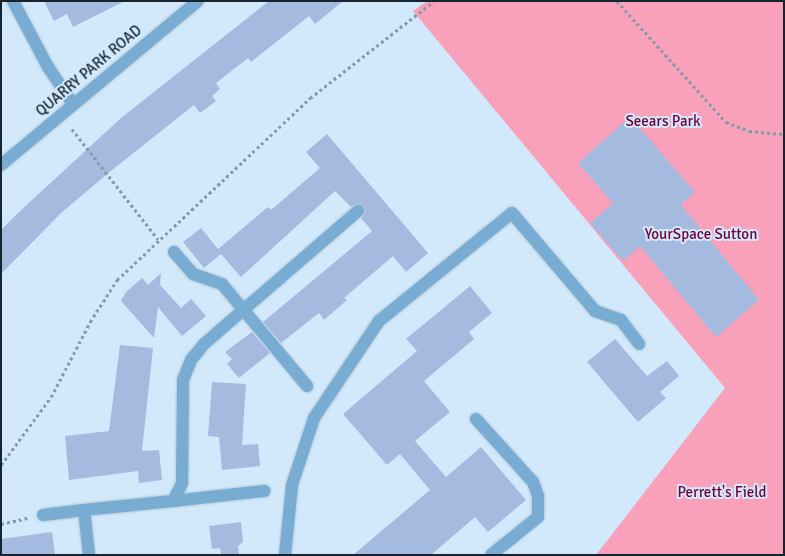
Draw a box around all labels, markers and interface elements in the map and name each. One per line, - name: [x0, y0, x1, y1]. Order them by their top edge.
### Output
- street label: QUARRY PARK ROAD: [32, 21, 146, 121]
- park label: Seears Park: [625, 113, 701, 131]
- park label: YourSpace Sutton: [645, 226, 757, 244]
- park label: Perrett's Field: [678, 484, 766, 502]

